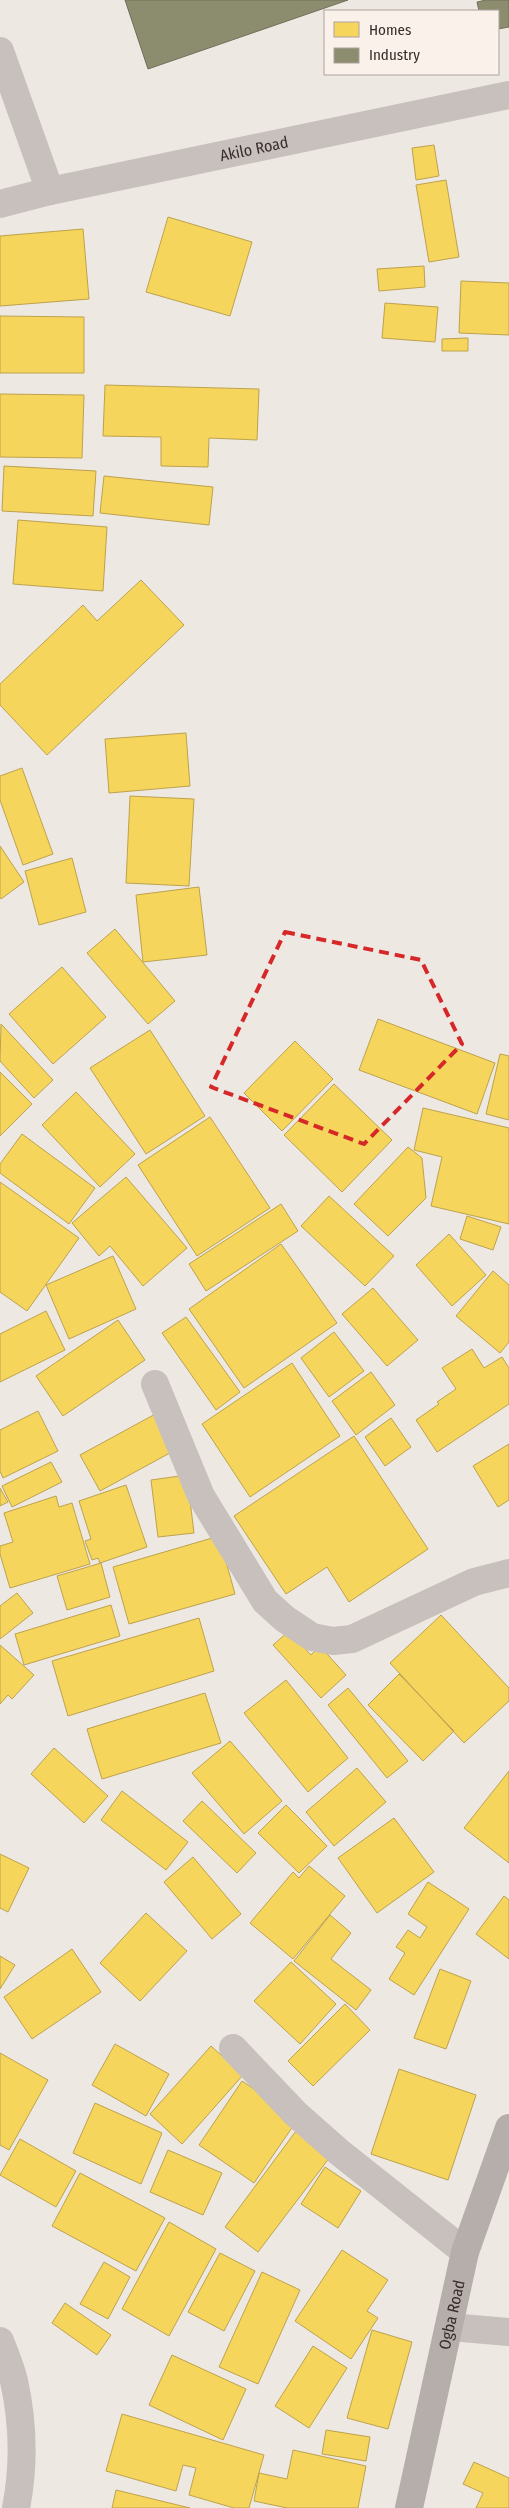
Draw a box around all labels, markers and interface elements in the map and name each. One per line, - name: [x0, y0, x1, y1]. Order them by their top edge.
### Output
- legend: [324, 10, 499, 75]
- text: Homes: [369, 21, 411, 39]
- text: Industry: [369, 46, 420, 64]
- street label: Akilo Road: [218, 132, 290, 165]
- street label: Ogba Road: [434, 2278, 468, 2351]

